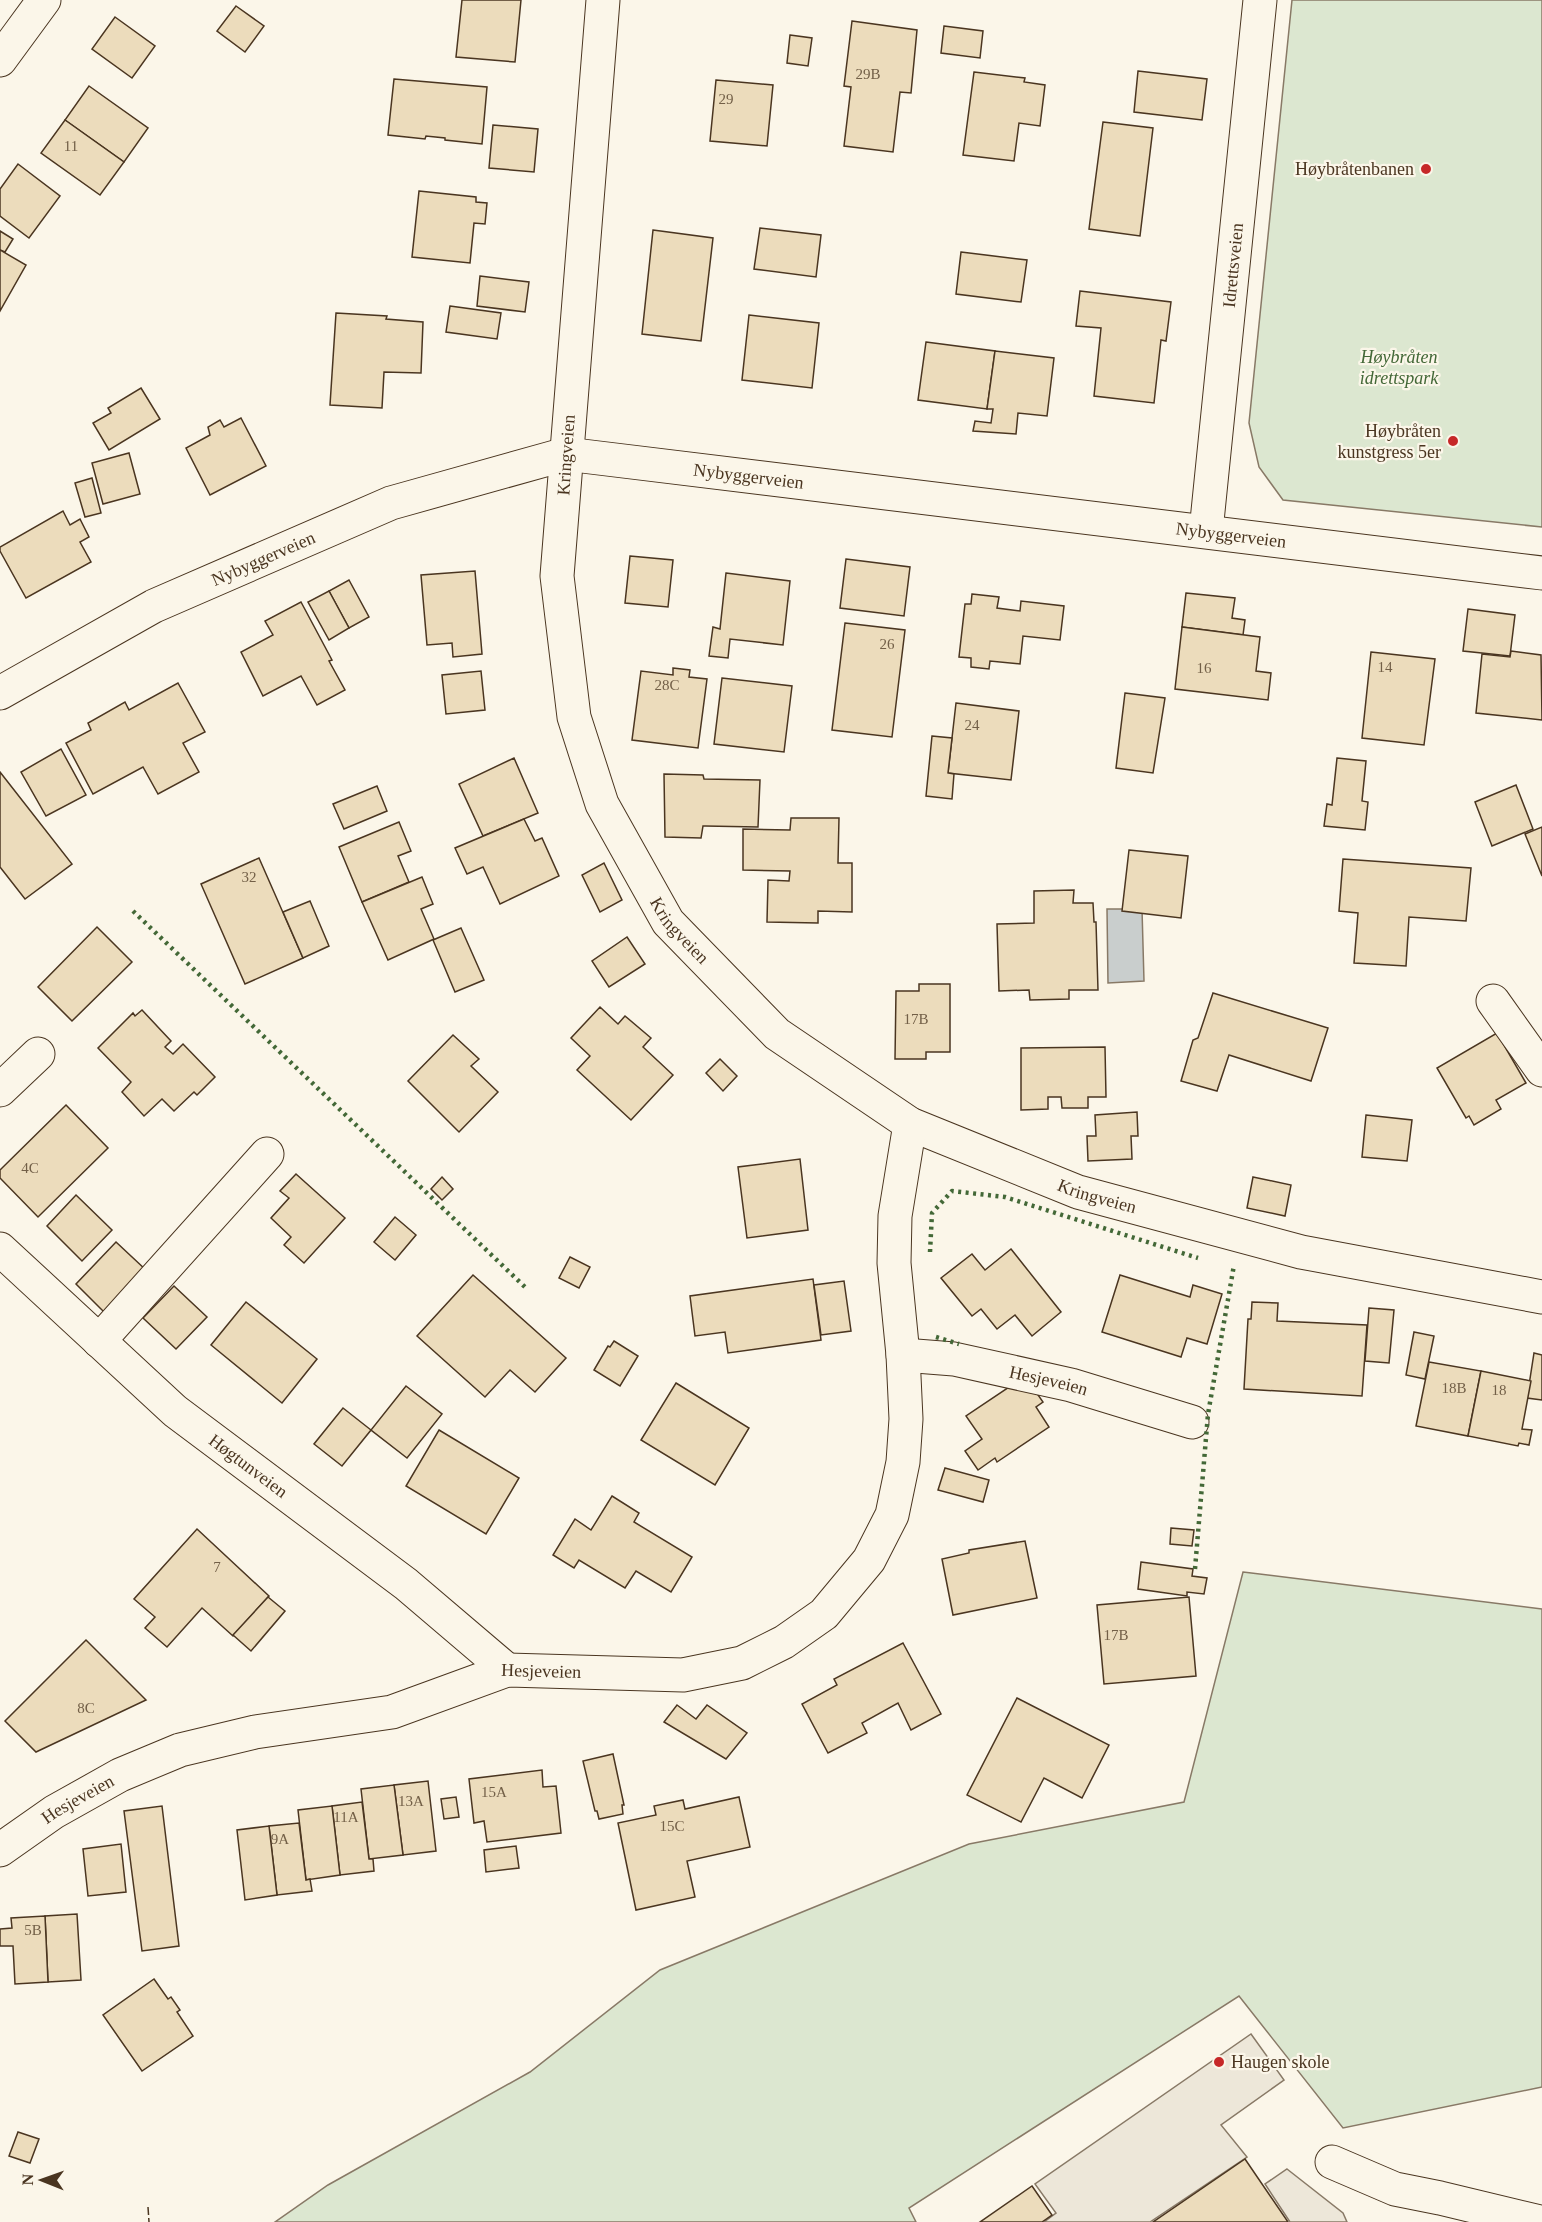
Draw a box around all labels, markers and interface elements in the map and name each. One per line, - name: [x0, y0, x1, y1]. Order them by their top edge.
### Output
- house number: 29B: [855, 66, 881, 82]
- house number: 29: [719, 91, 734, 107]
- house number: 11: [64, 138, 78, 154]
- place label: Høybråtenbanen: [1295, 159, 1414, 179]
- marker: Høybråtenbanen: [1419, 162, 1433, 176]
- street label: Idrettsveien: [1219, 222, 1247, 309]
- park label: Høybråten idrettspark: [1360, 347, 1439, 388]
- street label: Kringveien: [553, 414, 579, 496]
- place label: Høybråten kunstgress 5er: [1338, 421, 1441, 462]
- marker: Høybråten kunstgress 5er: [1446, 434, 1460, 448]
- street label: Nybyggerveien: [692, 460, 805, 493]
- street label: Nybyggerveien: [1175, 518, 1287, 552]
- street label: Nybyggerveien: [208, 527, 318, 590]
- house number: 26: [880, 636, 895, 652]
- house number: 14: [1378, 659, 1393, 675]
- house number: 16: [1197, 660, 1212, 676]
- house number: 28C: [654, 677, 680, 693]
- house number: 24: [965, 717, 980, 733]
- house number: 32: [242, 869, 257, 885]
- street label: Kringveien: [646, 894, 713, 968]
- house number: 17B: [903, 1011, 929, 1027]
- house number: 4C: [21, 1160, 39, 1176]
- street label: Kringveien: [1055, 1175, 1138, 1217]
- street label: Hesjeveien: [1007, 1362, 1090, 1400]
- house number: 18B: [1441, 1380, 1467, 1396]
- house number: 18: [1492, 1382, 1507, 1398]
- street label: Høgtunveien: [205, 1430, 291, 1502]
- house number: 7: [213, 1559, 221, 1575]
- house number: 17B: [1103, 1627, 1129, 1643]
- street label: Hesjeveien: [501, 1660, 582, 1682]
- house number: 8C: [77, 1700, 95, 1716]
- street label: Hesjeveien: [38, 1771, 117, 1828]
- house number: 15A: [481, 1784, 507, 1800]
- house number: 13A: [398, 1793, 424, 1809]
- house number: 11A: [333, 1809, 359, 1825]
- house number: 15C: [659, 1818, 685, 1834]
- house number: 9A: [271, 1831, 289, 1847]
- house number: 5B: [24, 1922, 42, 1938]
- place label: Haugen skole: [1231, 2052, 1329, 2072]
- marker: Haugen skole: [1212, 2055, 1226, 2069]
- north arrow: [12, 2150, 72, 2210]
- text: N: [19, 2173, 36, 2186]

